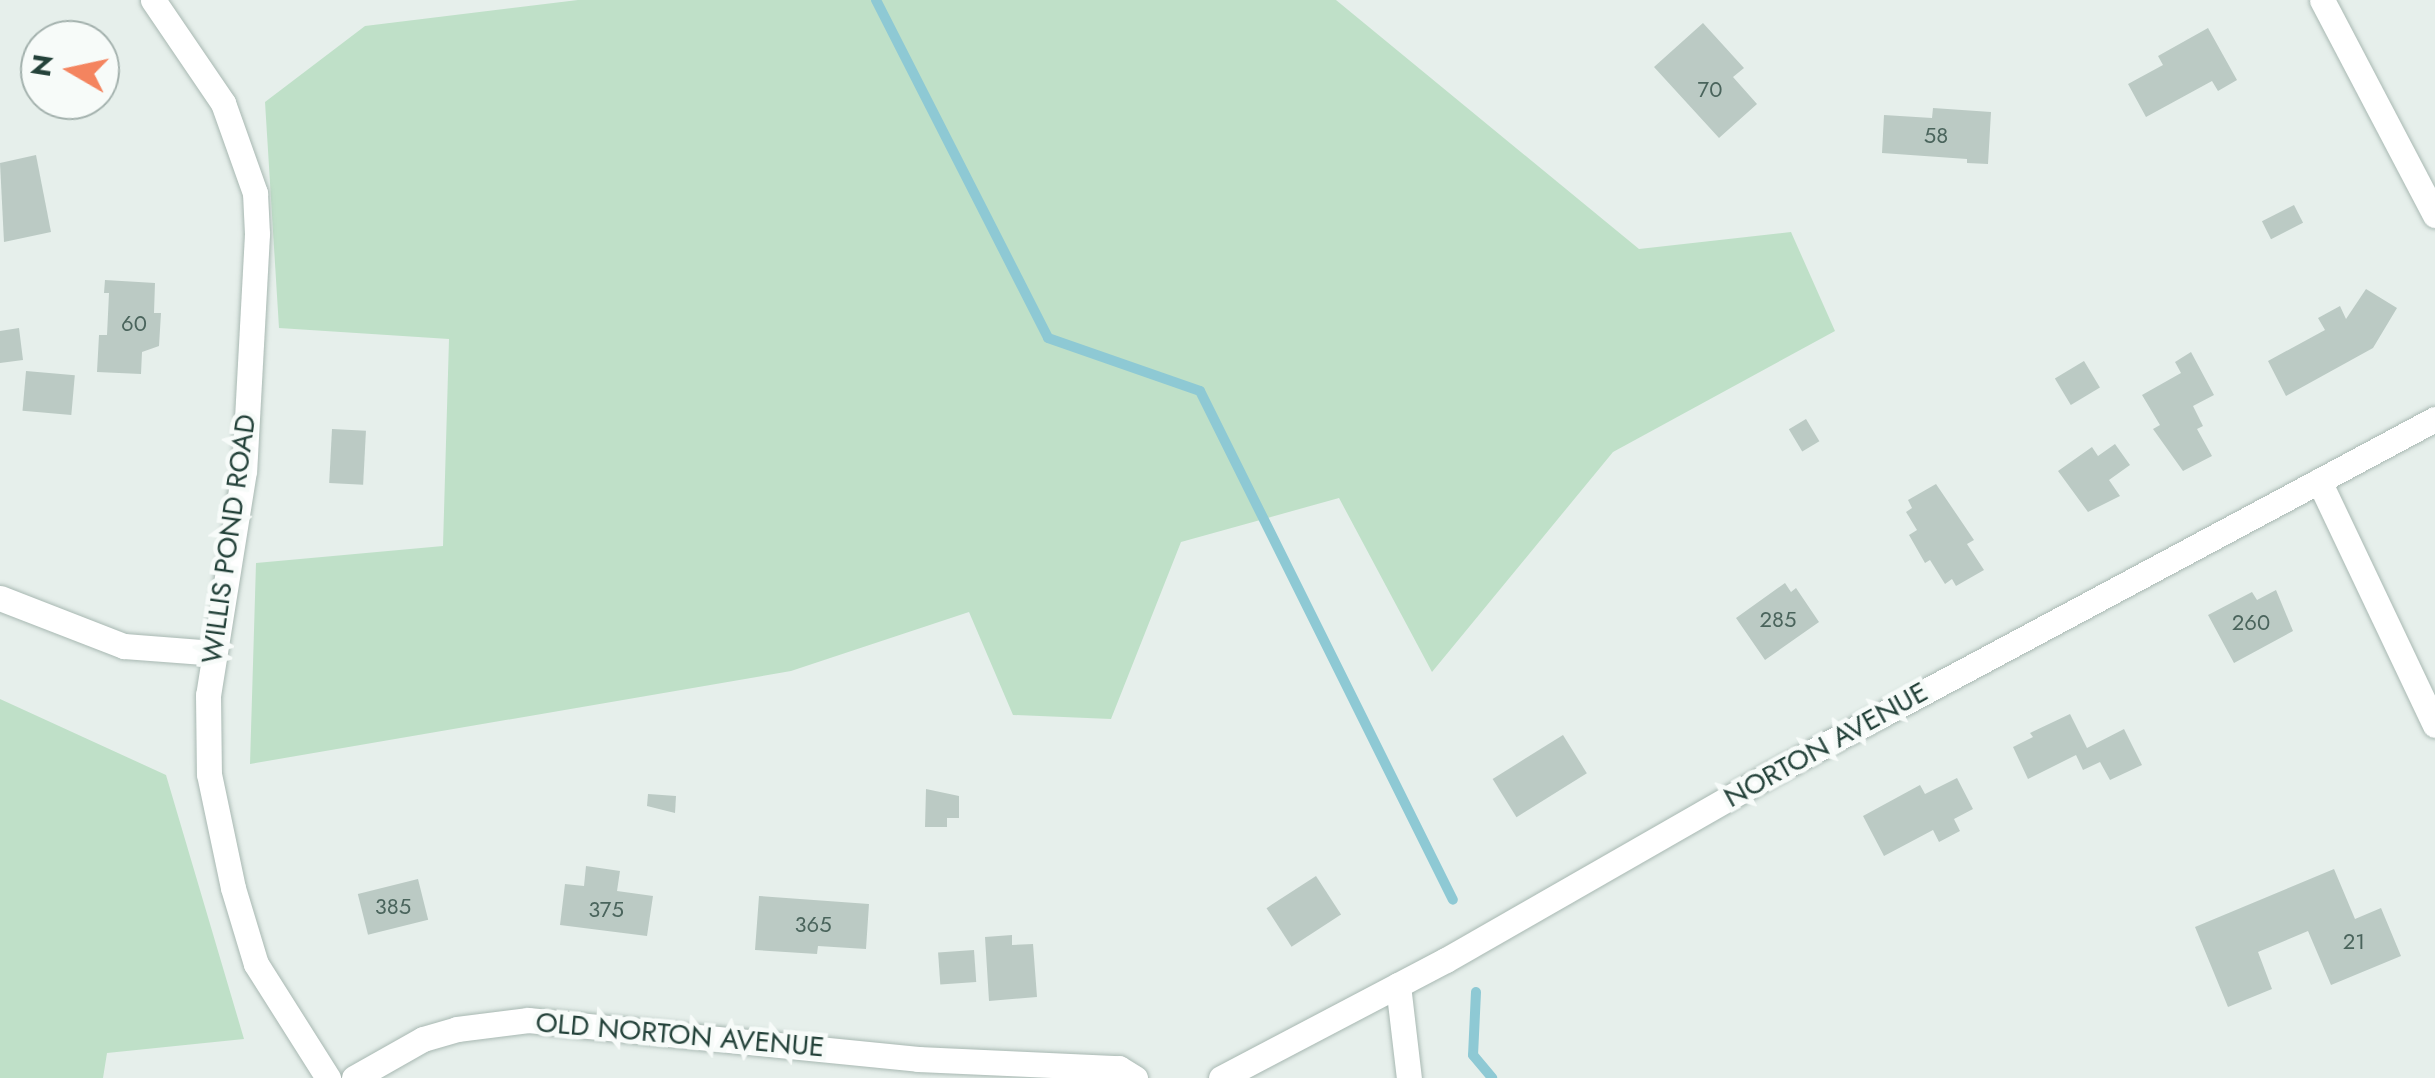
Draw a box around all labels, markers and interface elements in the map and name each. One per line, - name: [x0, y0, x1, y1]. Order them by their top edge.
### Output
- north arrow: [20, 20, 120, 120]
- text: N: [20, 51, 64, 80]
- house number: 70: [1698, 77, 1722, 103]
- house number: 58: [1924, 123, 1948, 149]
- house number: 60: [121, 311, 147, 337]
- street label: WILLIS POND ROAD: [195, 412, 263, 666]
- house number: 285: [1760, 607, 1796, 633]
- house number: 260: [2232, 610, 2270, 636]
- street label: NORTON AVENUE: [1718, 675, 1934, 815]
- house number: 385: [375, 894, 411, 920]
- house number: 375: [588, 897, 624, 923]
- house number: 365: [794, 912, 832, 938]
- house number: 21: [2343, 929, 2365, 955]
- street label: OLD NORTON AVENUE: [534, 1006, 826, 1064]

